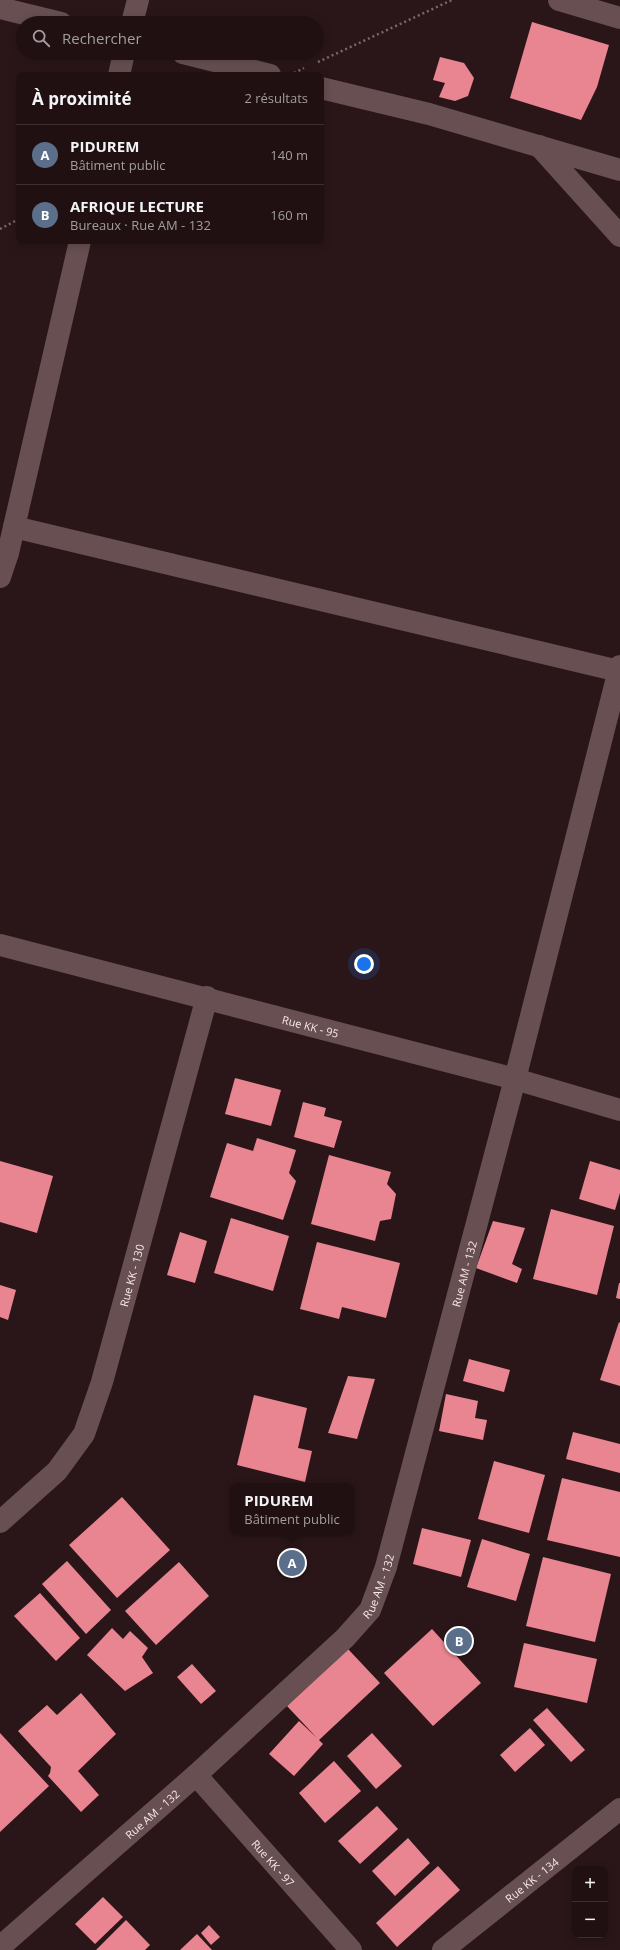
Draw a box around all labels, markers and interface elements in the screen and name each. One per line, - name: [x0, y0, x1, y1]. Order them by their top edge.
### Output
- search box: [16, 16, 324, 60]
- icon: search: [30, 27, 52, 49]
- text: Rechercher: [62, 28, 142, 48]
- text: À proximité: [32, 87, 131, 110]
- text: 2 résultats: [244, 89, 308, 107]
- text: PIDUREM: [70, 136, 139, 156]
- text: A: [41, 146, 49, 164]
- text: 140 m: [270, 146, 308, 164]
- text: Bâtiment public: [70, 156, 166, 174]
- text: AFRIQUE LECTURE: [70, 196, 204, 216]
- text: B: [41, 206, 49, 224]
- text: 160 m: [270, 206, 308, 224]
- text: Bureaux · Rue AM - 132: [70, 216, 211, 234]
- your location: [354, 954, 374, 974]
- street label: Rue KK - 95: [281, 1011, 341, 1040]
- street label: Rue AM - 132: [448, 1239, 479, 1308]
- street label: Rue KK - 130: [115, 1242, 147, 1308]
- popup: [230, 1483, 354, 1535]
- text: PIDUREM: [244, 1490, 314, 1510]
- text: Bâtiment public: [244, 1510, 340, 1528]
- pin: A: [279, 1548, 305, 1578]
- street label: Rue AM - 132: [359, 1552, 397, 1621]
- pin: B: [446, 1626, 472, 1656]
- street label: Rue AM - 132: [121, 1786, 182, 1842]
- street label: Rue KK - 97: [249, 1836, 298, 1889]
- street label: Rue KK - 134: [502, 1853, 562, 1905]
- map controls: [572, 1866, 608, 1938]
- button: +: [572, 1866, 608, 1902]
- button: −: [572, 1902, 608, 1938]

